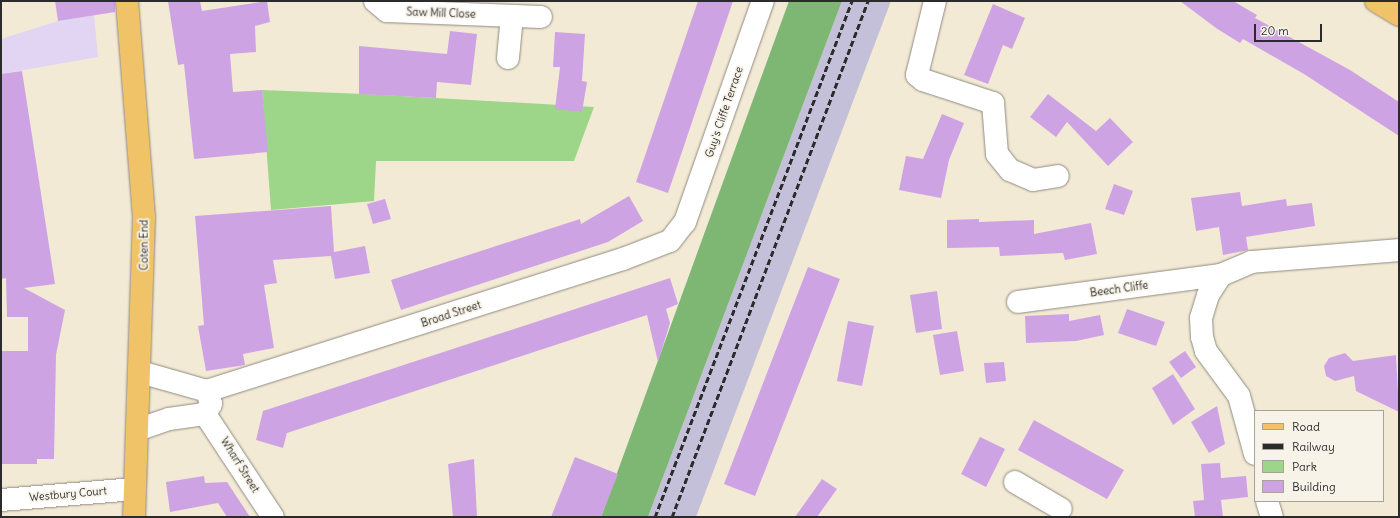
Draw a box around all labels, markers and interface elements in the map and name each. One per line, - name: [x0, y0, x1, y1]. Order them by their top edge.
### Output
- street label: Saw Mill Close: [406, 5, 476, 21]
- scale bar: [1256, 16, 1324, 42]
- text: 20 m: [1261, 23, 1289, 38]
- street label: Guy's Cliffe Terrace: [702, 65, 746, 159]
- street label: Coten End: [137, 220, 151, 270]
- street label: Beech Cliffe: [1089, 278, 1149, 300]
- street label: Broad Street: [419, 298, 483, 330]
- legend: [1254, 410, 1384, 502]
- text: Road: [1292, 419, 1320, 434]
- street label: Wharf Street: [218, 435, 262, 495]
- text: Railway: [1292, 439, 1335, 454]
- text: Park: [1292, 459, 1317, 474]
- text: Building: [1292, 479, 1336, 494]
- street label: Westbury Court: [29, 484, 107, 504]

